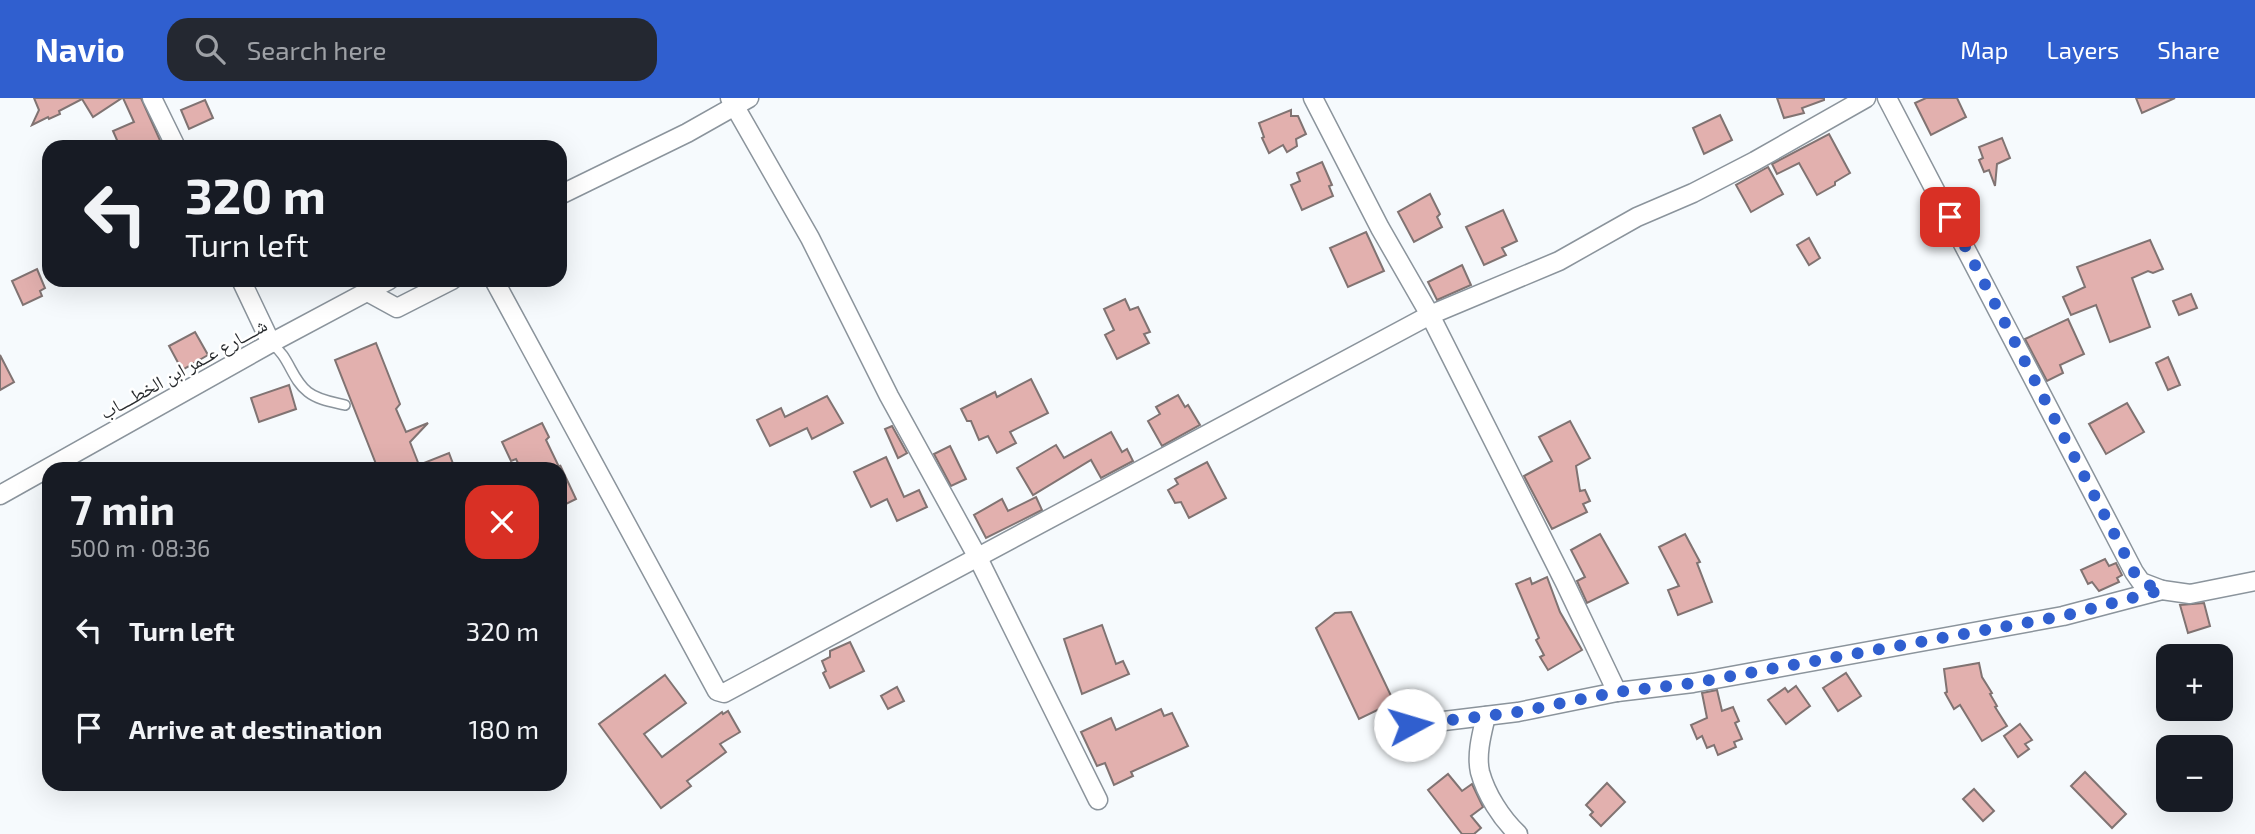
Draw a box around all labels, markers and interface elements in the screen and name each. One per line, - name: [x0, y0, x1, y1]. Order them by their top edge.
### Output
- search box: [167, 18, 657, 81]
- text: Navio: [35, 29, 125, 69]
- icon: search: [191, 30, 229, 68]
- text: Search here: [247, 34, 386, 65]
- text: Map: [1960, 35, 2008, 64]
- text: Layers: [2046, 35, 2119, 64]
- text: Share: [2157, 35, 2220, 64]
- text: 320 m: [185, 165, 326, 224]
- icon: left: [70, 168, 161, 259]
- pin: [1920, 187, 1980, 247]
- icon: arrive: [1931, 198, 1969, 236]
- text: Turn left: [185, 225, 309, 263]
- street label: شــــارع عــمر ابن الخطــــاب: [95, 313, 271, 424]
- text: 7 min: [70, 483, 175, 533]
- button: close: [465, 485, 539, 559]
- text: 500 m · 08:36: [70, 534, 210, 562]
- icon: left: [70, 611, 108, 649]
- text: Turn left: [129, 615, 235, 646]
- text: 320 m: [466, 615, 539, 646]
- map controls: [2156, 644, 2233, 812]
- button: +: [2156, 644, 2233, 721]
- position arrow: [1373, 688, 1447, 762]
- icon: arrive: [70, 709, 108, 747]
- text: Arrive at destination: [129, 713, 382, 744]
- text: 180 m: [469, 713, 539, 744]
- button: −: [2156, 735, 2233, 812]

